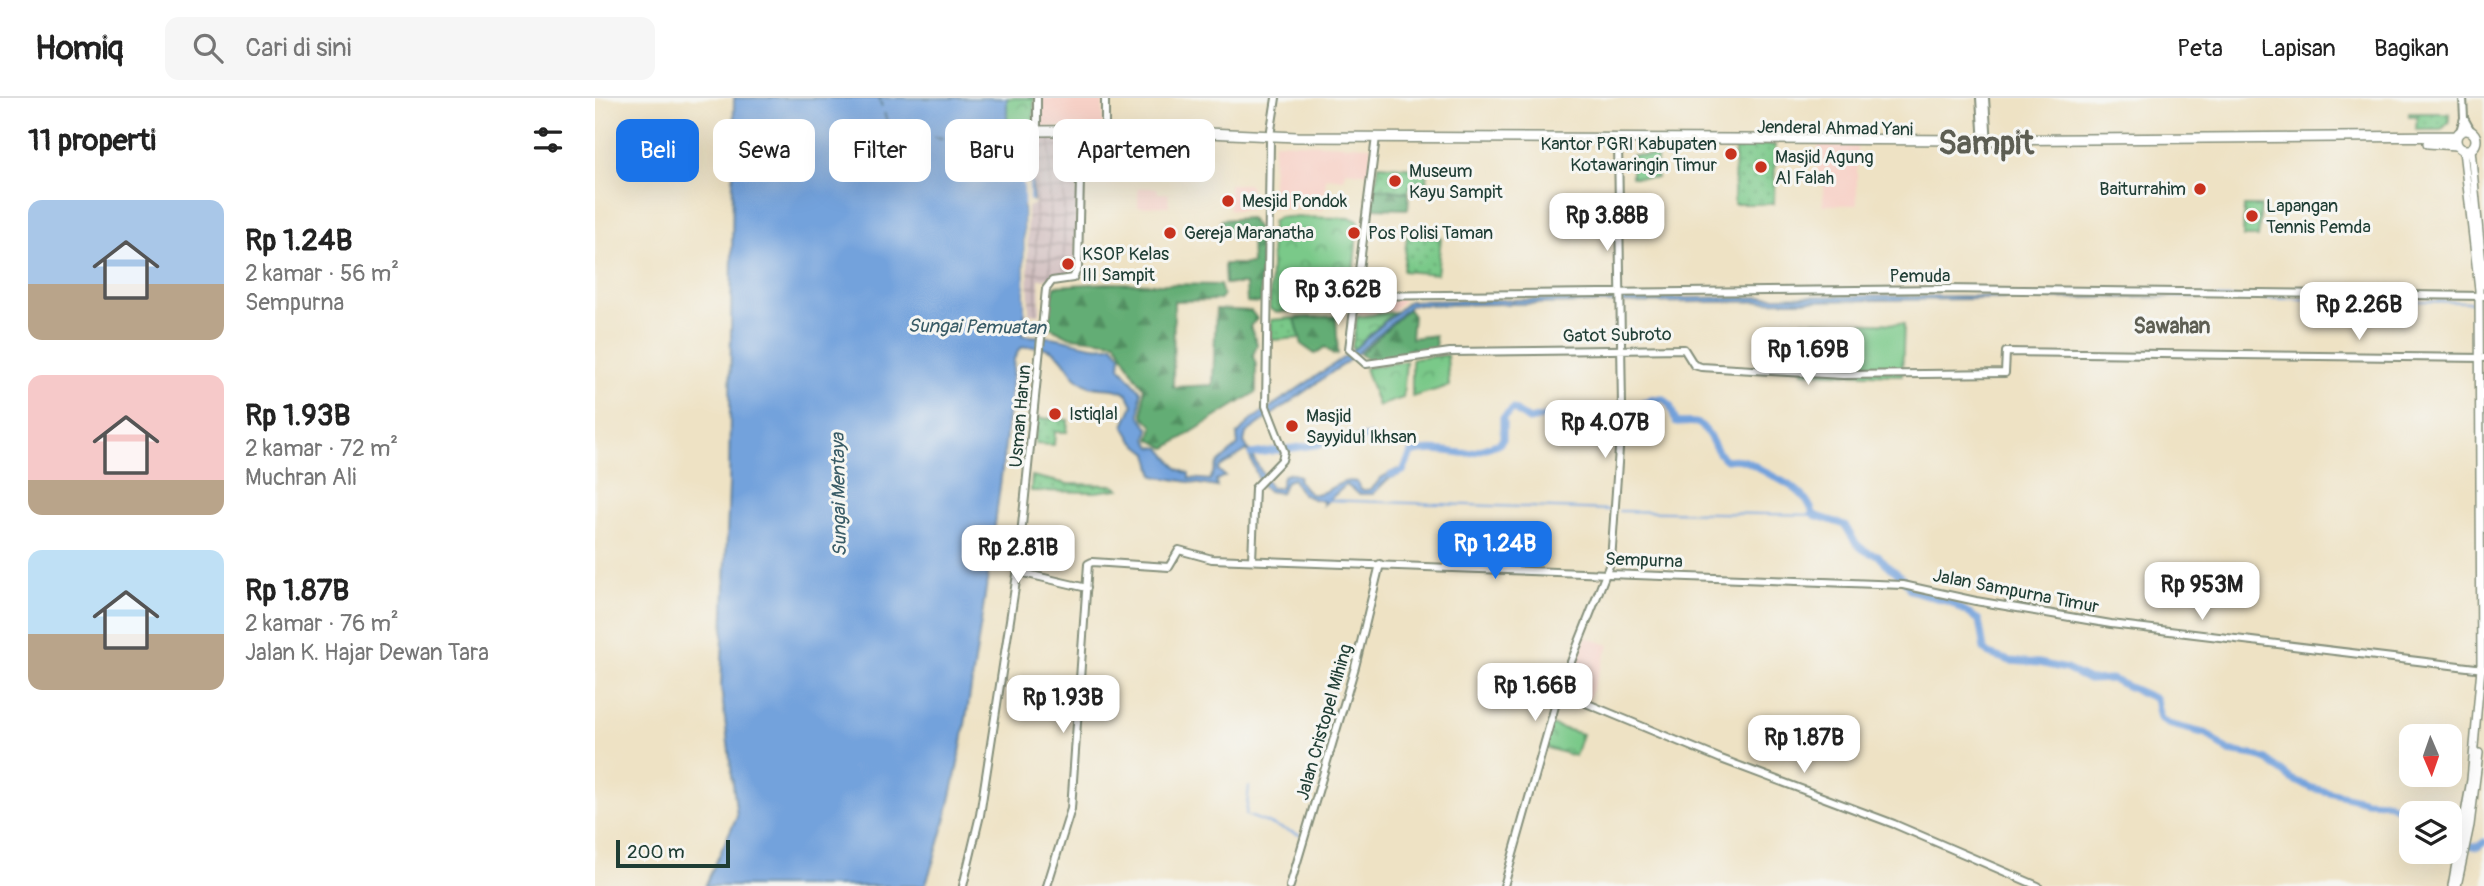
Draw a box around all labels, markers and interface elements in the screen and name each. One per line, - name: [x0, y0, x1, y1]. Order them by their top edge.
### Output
- search box: [165, 17, 655, 80]
- text: Homiq: [35, 28, 123, 69]
- icon: search: [189, 29, 227, 67]
- text: Cari di sini: [245, 32, 351, 64]
- text: Peta: [2177, 34, 2223, 63]
- text: Lapisan: [2261, 34, 2336, 63]
- text: Bagikan: [2374, 34, 2449, 63]
- street label: Jenderal Ahmad Yani: [1757, 116, 1913, 141]
- chip: Beli: [616, 119, 699, 182]
- chip: Sewa: [713, 119, 815, 182]
- chip: Filter: [829, 119, 931, 182]
- chip: Baru: [945, 119, 1039, 182]
- chip: Apartemen: [1053, 119, 1215, 182]
- icon: filters: [529, 121, 567, 159]
- text: 11 properti: [28, 122, 156, 159]
- district label: Sampit: [1938, 124, 2035, 164]
- place label: Kantor PGRI Kabupaten Kotawaringin Timur: [1540, 133, 1718, 177]
- marker: Kantor PGRI Kabupaten Kotawaringin Timur: [1723, 146, 1739, 162]
- place label: Masjid Agung Al Falah: [1775, 146, 1873, 190]
- marker: Masjid Agung Al Falah: [1753, 159, 1769, 175]
- place label: Museum Kayu Sampit: [1409, 160, 1503, 204]
- marker: Museum Kayu Sampit: [1387, 173, 1403, 189]
- place label: Baiturrahim: [2099, 178, 2186, 201]
- marker: Baiturrahim: [2192, 181, 2208, 197]
- place label: Mesjid Pondok: [1242, 190, 1348, 213]
- marker: Mesjid Pondok: [1220, 193, 1236, 209]
- pin: Rp 3.88B: [1535, 194, 1679, 253]
- place label: Lapangan Tennis Pemda: [2266, 195, 2371, 239]
- text: Rp 3.88B: [1565, 201, 1649, 230]
- marker: Lapangan Tennis Pemda: [2244, 208, 2260, 224]
- text: Rp 1.24B: [245, 222, 353, 259]
- place label: Gereja Maranatha: [1184, 222, 1314, 245]
- place label: Pos Polisi Taman: [1368, 222, 1493, 245]
- marker: Gereja Maranatha: [1162, 225, 1178, 241]
- marker: Pos Polisi Taman: [1346, 225, 1362, 241]
- icon: home: [84, 228, 168, 312]
- place label: KSOP Kelas III Sampit: [1082, 243, 1169, 287]
- marker: KSOP Kelas III Sampit: [1060, 256, 1076, 272]
- text: 2 kamar · 56 m²: [245, 259, 399, 288]
- street label: Pemuda: [1890, 265, 1950, 288]
- pin: Rp 3.62B: [1266, 268, 1410, 327]
- text: Rp 3.62B: [1295, 275, 1381, 304]
- pin: Rp 2.26B: [2287, 282, 2431, 342]
- text: Sempurna: [245, 288, 344, 317]
- text: Rp 2.26B: [2316, 290, 2402, 319]
- district label: Sawahan: [2134, 313, 2211, 340]
- water label: Sungai Pemuatan: [908, 314, 1048, 340]
- street label: Gatot Subroto: [1562, 323, 1672, 348]
- pin: Rp 1.69B: [1736, 328, 1880, 387]
- text: Rp 1.69B: [1767, 335, 1849, 364]
- street label: Usman Harun: [1005, 364, 1036, 469]
- text: Rp 1.93B: [245, 397, 351, 434]
- pin: Rp 4.07B: [1533, 400, 1677, 460]
- icon: home: [84, 403, 168, 487]
- place label: Istiqlal: [1069, 403, 1118, 426]
- place label: Masjid Sayyidul Ikhsan: [1306, 405, 1417, 449]
- marker: Istiqlal: [1047, 406, 1063, 422]
- text: Rp 4.07B: [1561, 408, 1649, 437]
- marker: Masjid Sayyidul Ikhsan: [1284, 418, 1300, 434]
- water label: Sungai Mentaya: [826, 432, 852, 557]
- text: 2 kamar · 72 m²: [245, 434, 398, 463]
- text: Muchran Ali: [245, 463, 356, 492]
- pin: Rp 1.24B: [1423, 522, 1567, 581]
- pin: Rp 2.81B: [946, 526, 1090, 585]
- text: Rp 1.24B: [1454, 529, 1536, 558]
- text: Rp 2.81B: [978, 533, 1058, 562]
- street label: Sempurna: [1605, 548, 1683, 573]
- pin: Rp 953M: [2137, 562, 2267, 622]
- street label: Jalan Sampurna Timur: [1931, 564, 2101, 619]
- text: Rp 953M: [2161, 570, 2243, 599]
- text: Rp 1.87B: [245, 572, 349, 609]
- icon: home: [84, 578, 168, 662]
- text: 2 kamar · 76 m²: [245, 609, 399, 638]
- text: Jalan K. Hajar Dewan Tara: [245, 638, 489, 667]
- street label: Jalan Cristopel Mihing: [1291, 641, 1358, 803]
- pin: Rp 1.66B: [1463, 664, 1607, 723]
- text: Rp 1.66B: [1494, 671, 1576, 700]
- pin: Rp 1.93B: [991, 676, 1135, 735]
- text: Rp 1.93B: [1023, 683, 1103, 712]
- pin: Rp 1.87B: [1732, 716, 1876, 775]
- text: Rp 1.87B: [1764, 723, 1844, 752]
- north arrow: [2399, 724, 2462, 788]
- map controls: [2399, 724, 2462, 864]
- button: layers: [2399, 801, 2462, 864]
- scale bar: [616, 837, 730, 869]
- text: 200 m: [627, 840, 685, 864]

